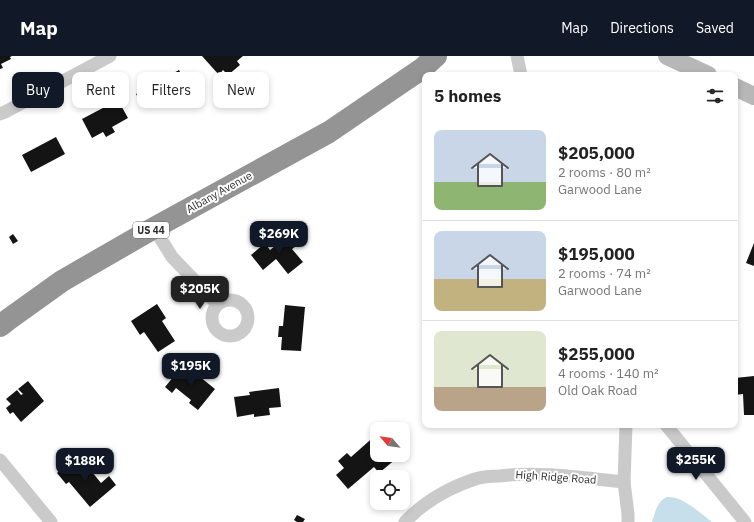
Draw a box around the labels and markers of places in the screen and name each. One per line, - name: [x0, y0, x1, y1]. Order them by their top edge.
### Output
- pin: $269K: [251, 221, 307, 255]
- pin: $205K: [172, 276, 228, 310]
- pin: $195K: [163, 353, 219, 387]
- pin: $255K: [668, 447, 724, 481]
- pin: $188K: [57, 448, 113, 482]

